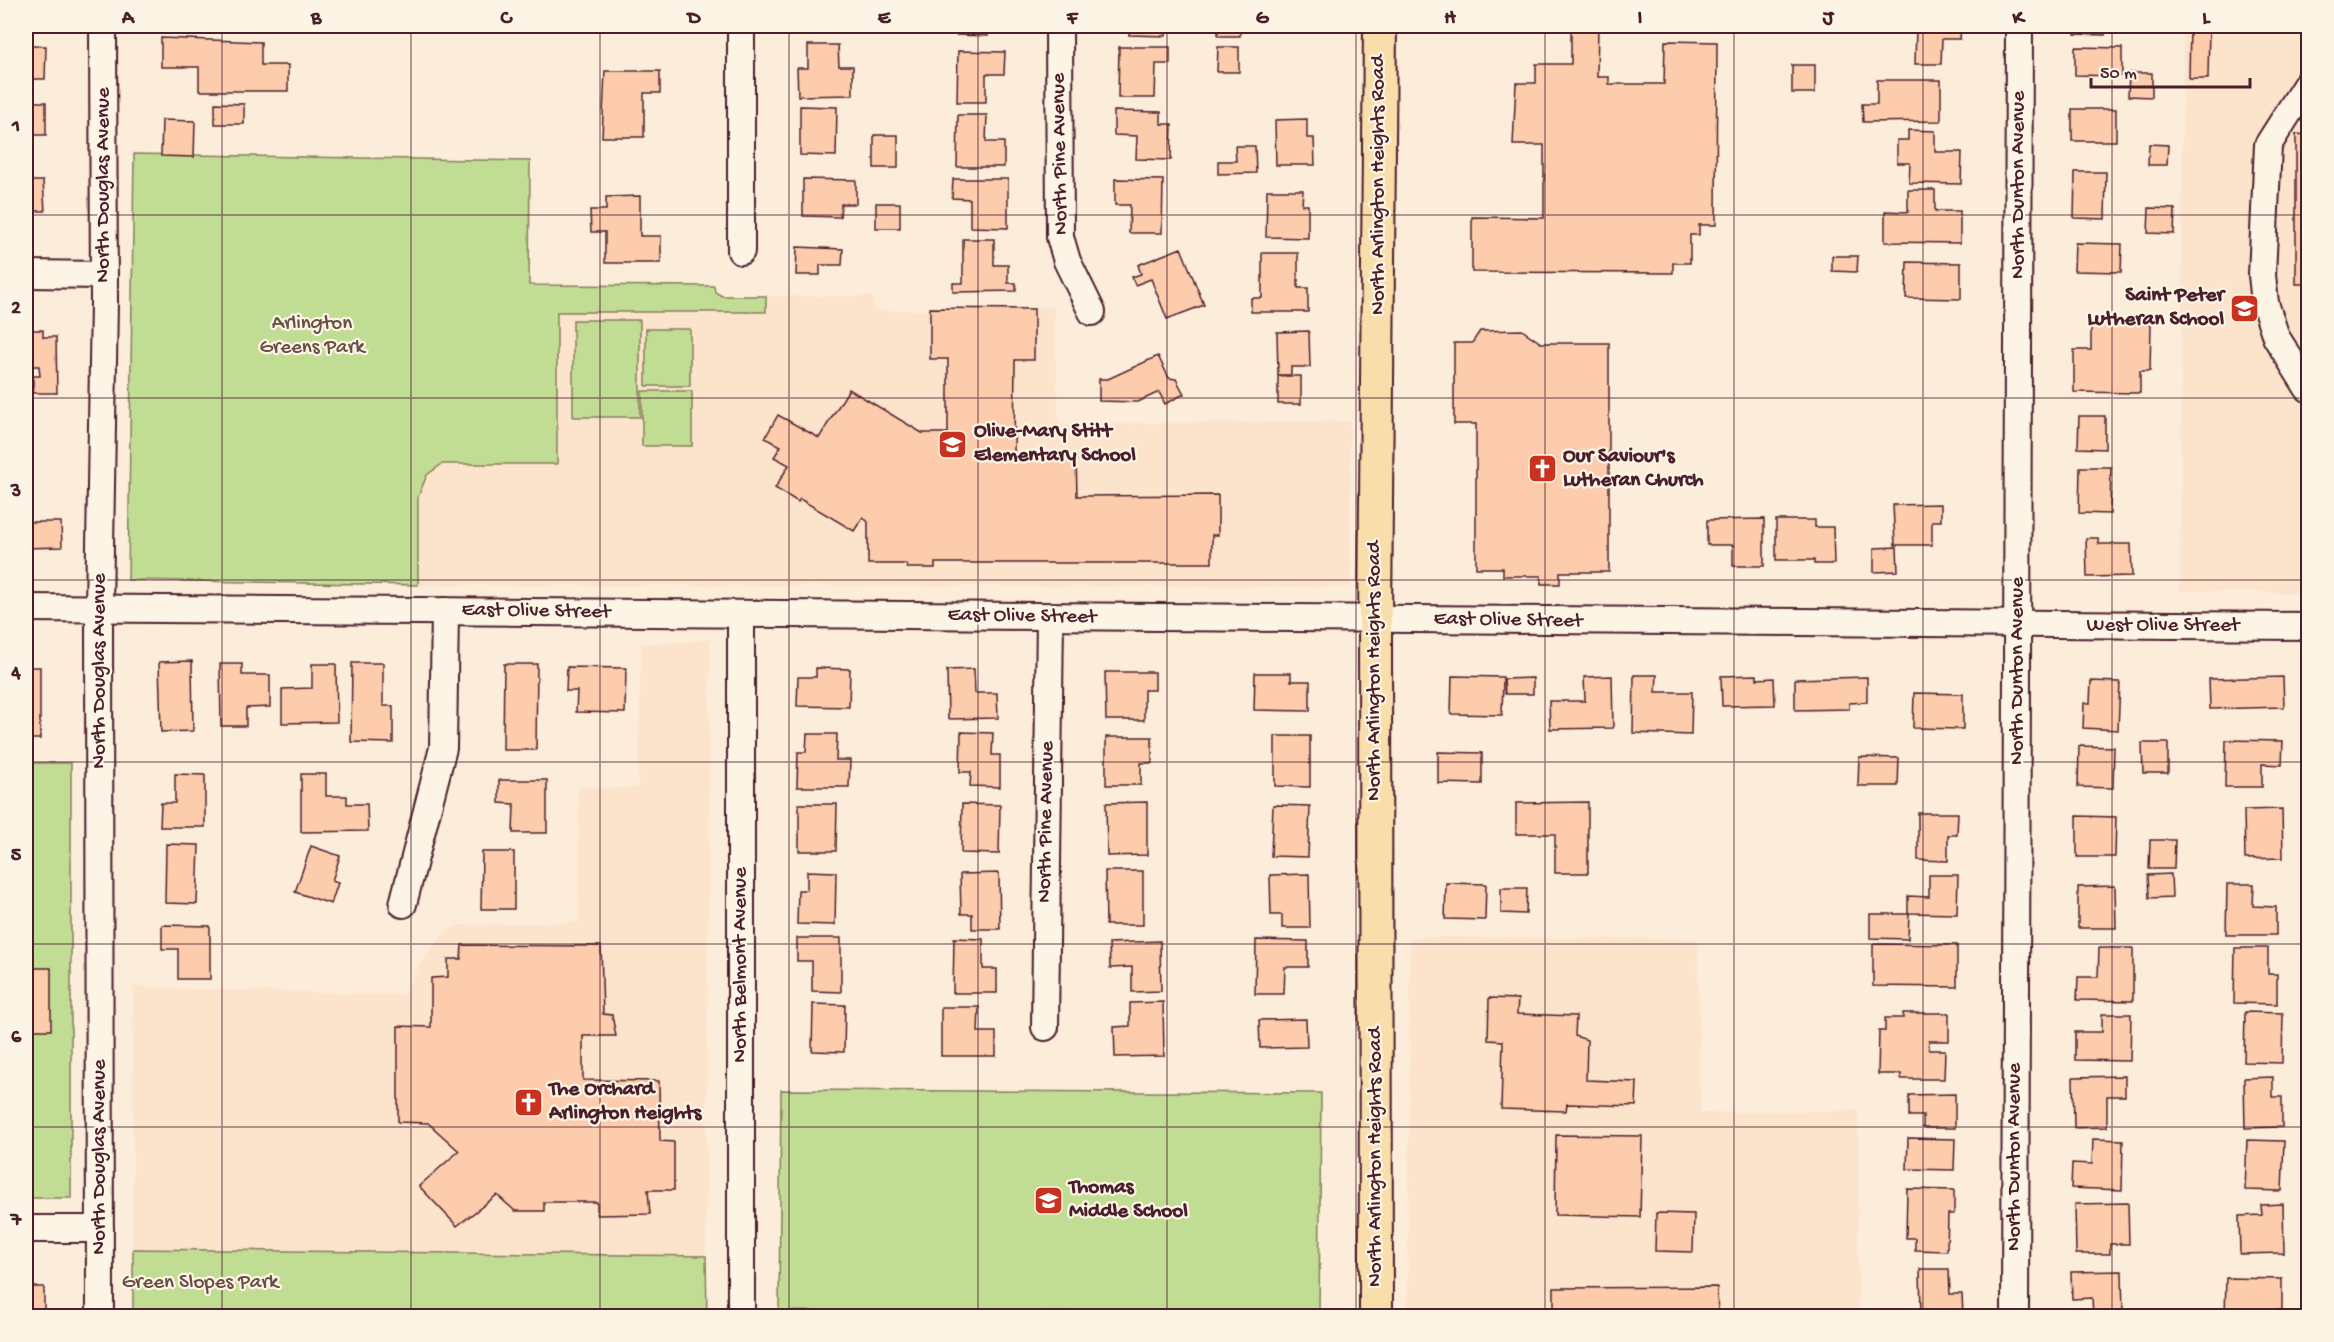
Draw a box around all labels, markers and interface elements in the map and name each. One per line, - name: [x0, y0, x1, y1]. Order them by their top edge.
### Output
- text: A: [121, 8, 136, 31]
- text: B: [310, 8, 322, 31]
- text: C: [500, 8, 514, 31]
- text: D: [685, 8, 701, 31]
- text: E: [878, 8, 892, 31]
- text: F: [1066, 8, 1079, 31]
- text: G: [1256, 8, 1270, 31]
- text: H: [1444, 8, 1456, 31]
- text: I: [1638, 8, 1643, 31]
- text: J: [1822, 8, 1835, 31]
- text: K: [2011, 8, 2026, 31]
- text: L: [2202, 8, 2211, 31]
- scale bar: [2091, 51, 2250, 89]
- street label: North Arlington Heights Road: [1367, 53, 1392, 315]
- text: 50 m: [2100, 64, 2137, 85]
- street label: North Pine Avenue: [1047, 72, 1075, 235]
- street label: North Douglas Avenue: [92, 86, 117, 283]
- street label: North Dunton Avenue: [2007, 90, 2032, 279]
- text: 1: [11, 116, 20, 139]
- place label: Saint Peter Lutheran School: [2087, 284, 2227, 333]
- school or university icon: Saint Peter Lutheran School: [2229, 292, 2261, 324]
- text: 2: [11, 298, 21, 321]
- park label: Arlington Greens Park: [259, 312, 367, 361]
- place label: Olive-Mary Stitt Elementary School: [974, 420, 1136, 469]
- school or university icon: Olive-Mary Stitt Elementary School: [937, 428, 969, 460]
- place label: Our Saviour's Lutheran Church: [1563, 445, 1704, 494]
- church icon: Our Saviour's Lutheran Church: [1526, 453, 1558, 485]
- text: 3: [10, 481, 21, 504]
- street label: North Arlington Heights Road: [1363, 539, 1388, 801]
- street label: North Douglas Avenue: [88, 572, 113, 769]
- street label: North Dunton Avenue: [2006, 576, 2031, 765]
- street label: East Olive Street: [461, 598, 613, 626]
- street label: East Olive Street: [947, 603, 1099, 631]
- street label: East Olive Street: [1433, 607, 1585, 635]
- street label: West Olive Street: [2087, 614, 2242, 639]
- text: 4: [10, 663, 21, 686]
- street label: North Pine Avenue: [1033, 740, 1061, 903]
- text: 5: [11, 845, 22, 868]
- street label: North Belmont Avenue: [729, 866, 754, 1063]
- street label: North Arlington Heights Road: [1364, 1025, 1389, 1287]
- text: 6: [11, 1027, 22, 1050]
- street label: North Douglas Avenue: [88, 1058, 113, 1255]
- street label: North Dunton Avenue: [2003, 1062, 2028, 1251]
- place label: The Orchard Arlington Heights: [547, 1078, 703, 1127]
- church icon: The Orchard Arlington Heights: [512, 1086, 544, 1118]
- place label: Thomas Middle School: [1067, 1176, 1188, 1225]
- school or university icon: Thomas Middle School: [1032, 1184, 1064, 1216]
- text: 7: [10, 1210, 23, 1233]
- park label: Green Slopes Park: [122, 1271, 281, 1296]

